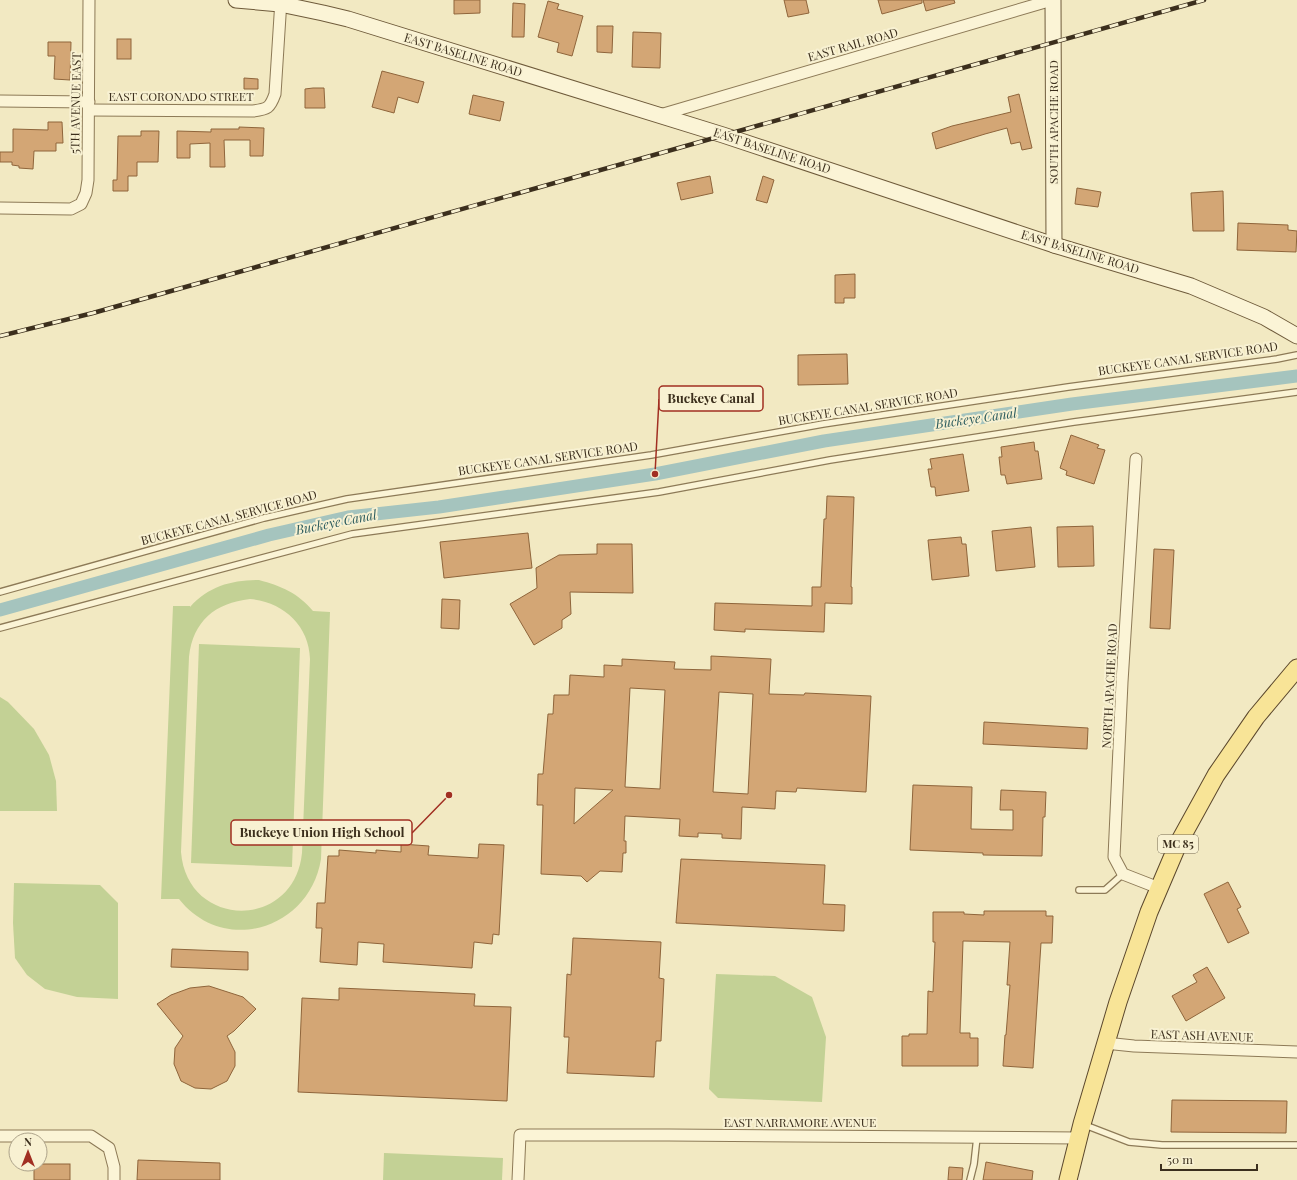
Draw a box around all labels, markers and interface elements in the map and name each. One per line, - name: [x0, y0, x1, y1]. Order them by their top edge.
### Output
- street label: EAST RAIL ROAD: [806, 23, 900, 65]
- street label: EAST BASELINE ROAD: [402, 28, 525, 80]
- street label: 5TH AVENUE EAST: [66, 51, 84, 154]
- street label: SOUTH APACHE ROAD: [1045, 60, 1061, 184]
- street label: EAST CORONADO STREET: [108, 88, 254, 104]
- street label: EAST BASELINE ROAD: [712, 123, 833, 177]
- street label: EAST BASELINE ROAD: [1019, 225, 1142, 277]
- street label: BUCKEYE CANAL SERVICE ROAD: [1097, 337, 1279, 379]
- street label: BUCKEYE CANAL SERVICE ROAD: [777, 384, 959, 428]
- callout: Buckeye Canal: [659, 386, 763, 411]
- text: Buckeye Canal: [667, 389, 755, 406]
- water label: Buckeye Canal: [933, 403, 1019, 432]
- street label: BUCKEYE CANAL SERVICE ROAD: [457, 437, 639, 479]
- street label: BUCKEYE CANAL SERVICE ROAD: [139, 486, 319, 548]
- water label: Buckeye Canal: [293, 505, 379, 538]
- street label: NORTH APACHE ROAD: [1098, 623, 1120, 749]
- callout: Buckeye Union High School: [231, 820, 412, 845]
- text: Buckeye Union High School: [239, 823, 405, 840]
- road number: MC 85: [1158, 835, 1198, 853]
- street label: EAST ASH AVENUE: [1150, 1025, 1254, 1045]
- street label: EAST NARRAMORE AVENUE: [724, 1114, 876, 1130]
- north arrow: [8, 1132, 48, 1172]
- text: N: [24, 1134, 32, 1149]
- scale bar: [1161, 1146, 1257, 1172]
- text: 50 m: [1167, 1151, 1193, 1167]

